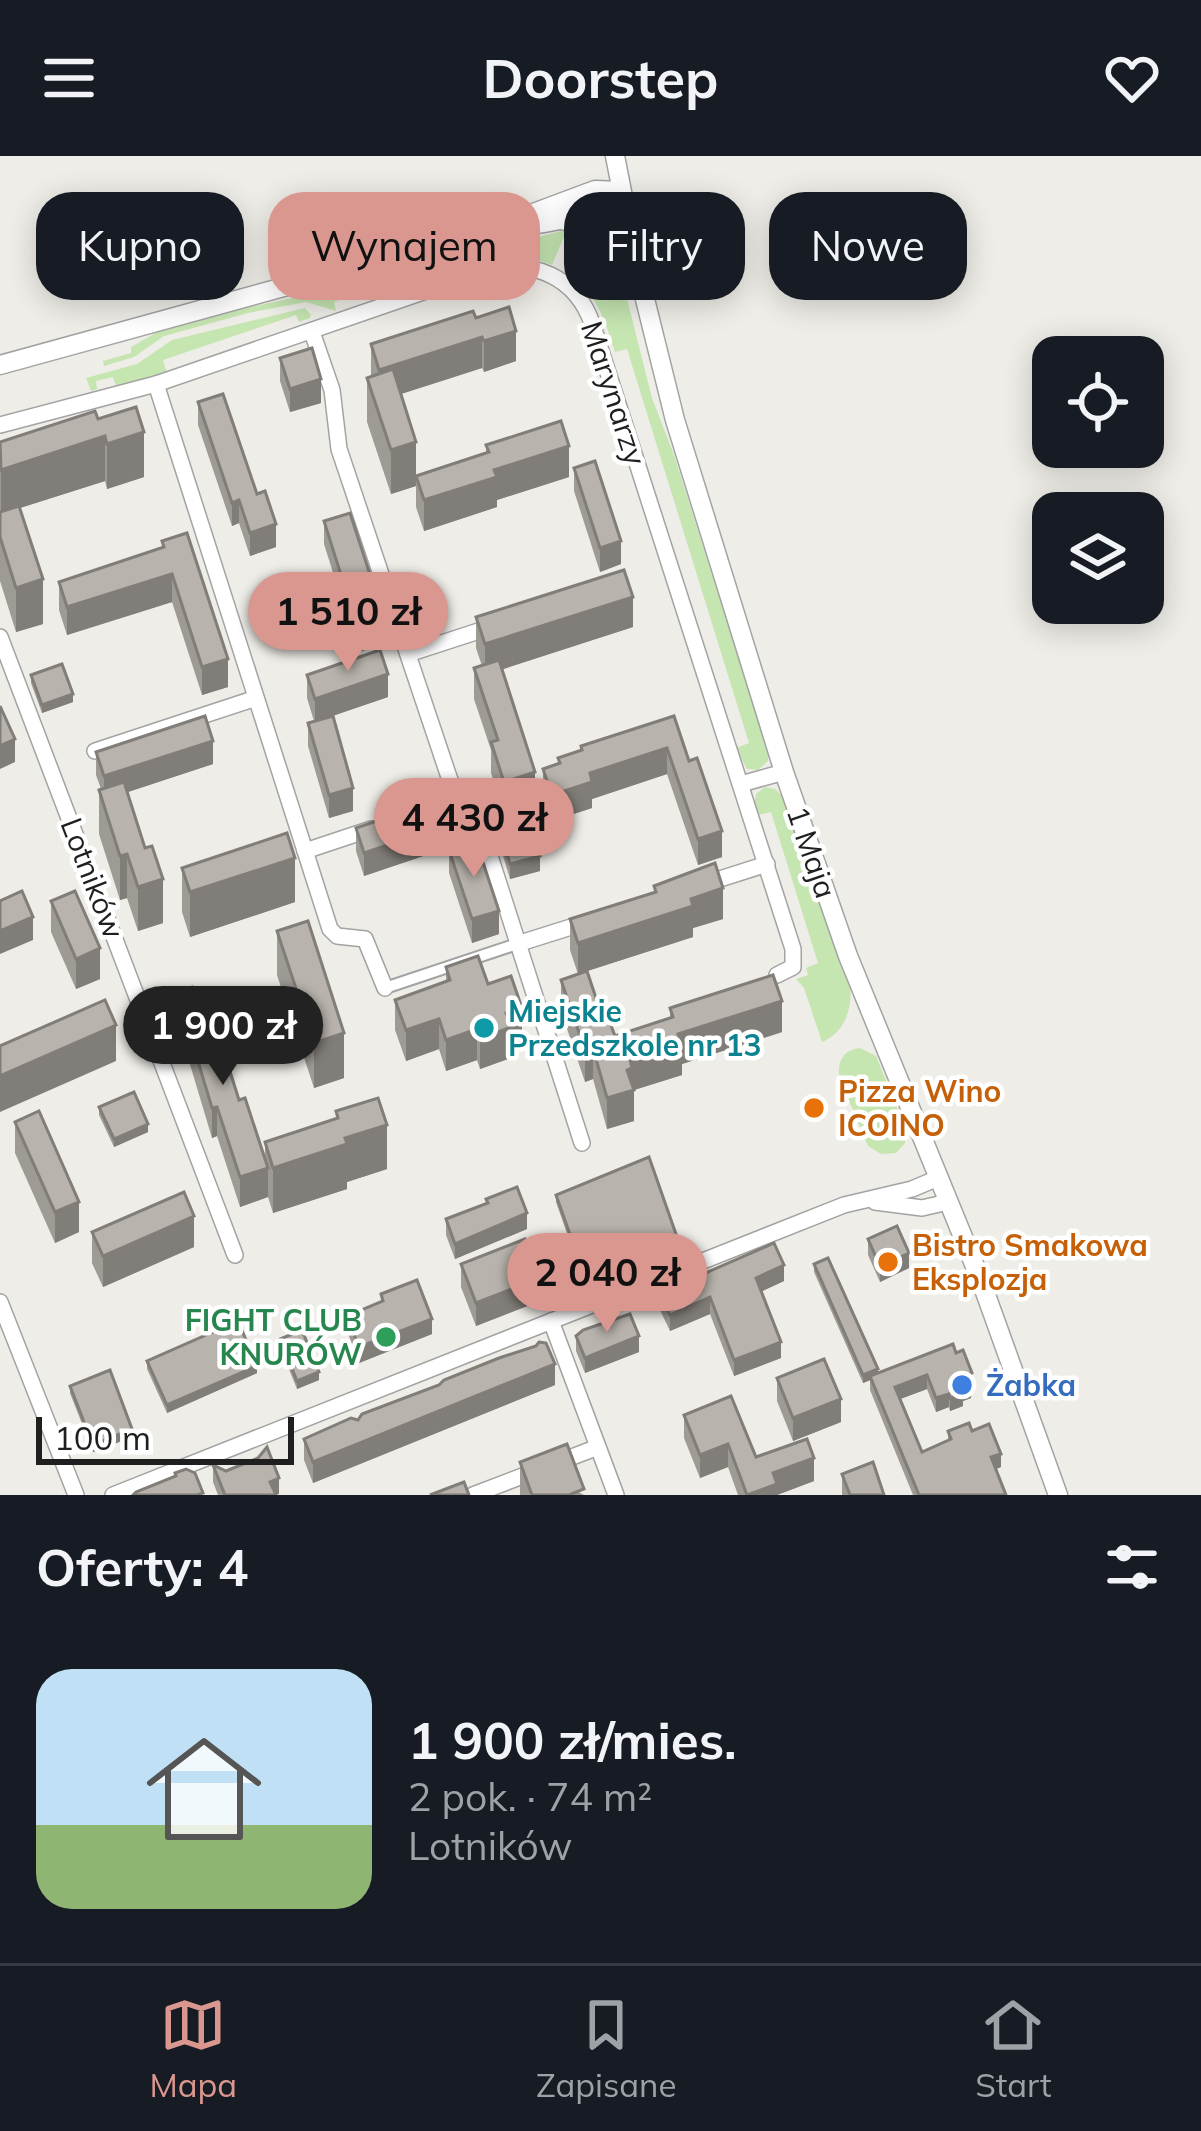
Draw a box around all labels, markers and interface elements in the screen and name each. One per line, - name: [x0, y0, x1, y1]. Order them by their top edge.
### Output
- text: Doorstep: [482, 44, 719, 112]
- icon: menu: [36, 45, 102, 111]
- icon: heart: [1099, 45, 1165, 111]
- chip: Kupno: [36, 192, 244, 300]
- chip: Wynajem: [268, 192, 540, 300]
- chip: Filtry: [564, 192, 745, 300]
- chip: Nowe: [769, 192, 967, 300]
- street label: Marynarzy: [573, 316, 655, 470]
- map controls: [1032, 336, 1164, 624]
- button: locate: [1032, 336, 1164, 468]
- button: layers: [1032, 492, 1164, 624]
- pin: 1 510 zł: [224, 572, 472, 674]
- text: 1 510 zł: [275, 586, 421, 635]
- pin: 4 430 zł: [350, 778, 598, 880]
- text: 4 430 zł: [401, 792, 547, 841]
- street label: 1 Maja: [779, 801, 845, 903]
- street label: Lotników: [53, 812, 133, 944]
- pin: 1 900 zł: [99, 986, 347, 1088]
- place label: Miejskie Przedszkole nr 13: [508, 992, 761, 1064]
- text: 1 900 zł: [150, 1000, 296, 1049]
- marker: Miejskie Przedszkole nr 13: [471, 1015, 497, 1041]
- place label: Pizza Wino ICOINO: [838, 1072, 1001, 1144]
- marker: Pizza Wino ICOINO: [801, 1095, 827, 1121]
- place label: Bistro Smakowa Eksplozja: [912, 1226, 1148, 1298]
- pin: 2 040 zł: [483, 1233, 731, 1335]
- text: 2 040 zł: [534, 1247, 680, 1296]
- marker: Bistro Smakowa Eksplozja: [875, 1249, 901, 1275]
- place label: FIGHT CLUB KNURÓW: [185, 1301, 362, 1373]
- marker: FIGHT CLUB KNURÓW: [373, 1324, 399, 1350]
- place label: Żabka: [986, 1366, 1076, 1404]
- marker: Żabka: [949, 1372, 975, 1398]
- scale bar: [36, 1411, 294, 1464]
- text: 100 m: [54, 1417, 151, 1458]
- icon: filters: [1099, 1534, 1165, 1600]
- text: Oferty: 4: [36, 1535, 248, 1599]
- text: 1 900 zł/mies.: [408, 1708, 737, 1772]
- icon: home: [132, 1717, 276, 1861]
- text: 2 pok. · 74 m²: [408, 1772, 652, 1821]
- text: Lotników: [408, 1821, 572, 1870]
- tab: Mapa: [149, 1992, 237, 2105]
- tab: Zapisane: [536, 1992, 676, 2105]
- tab: Start: [975, 1992, 1052, 2105]

